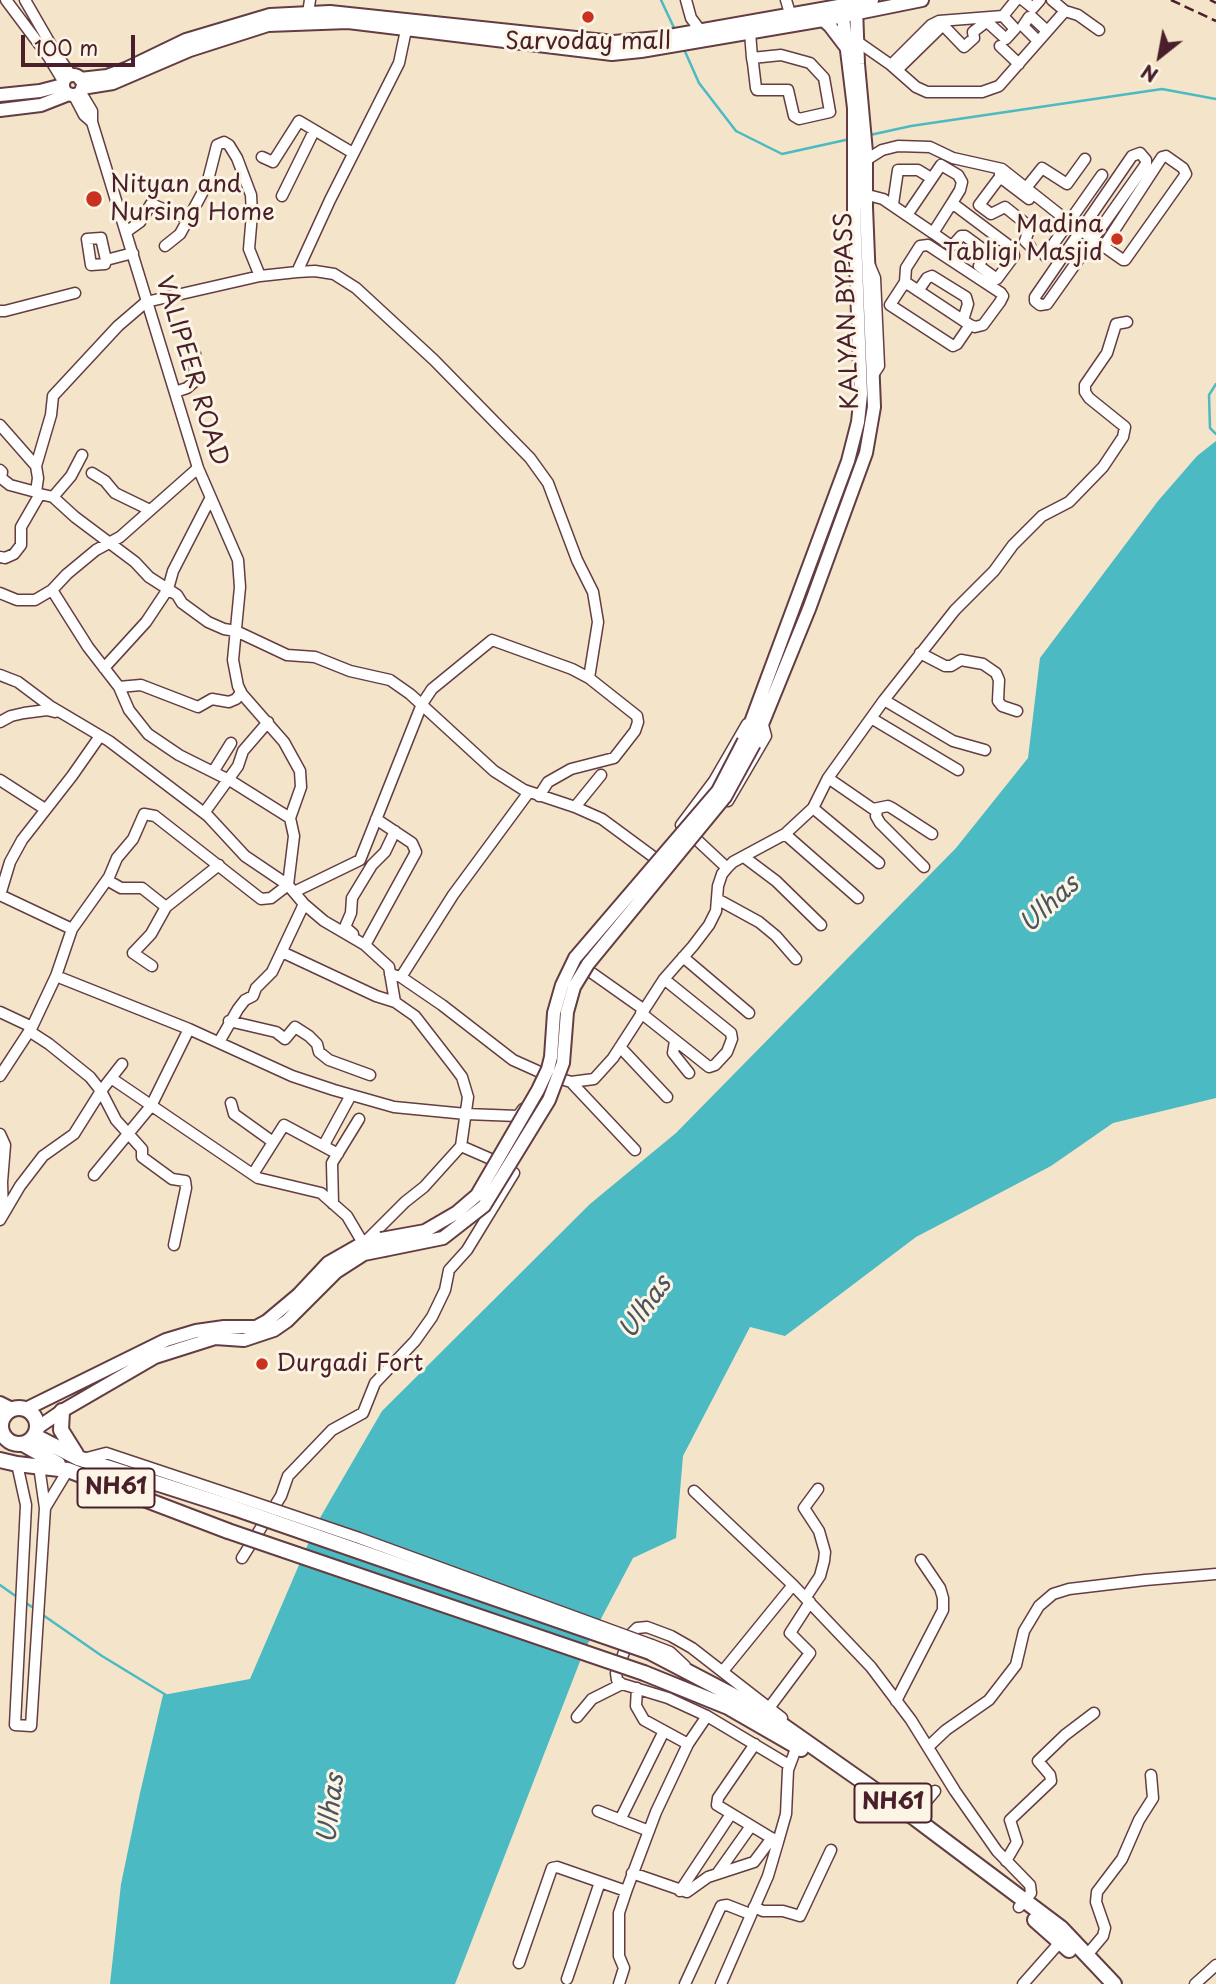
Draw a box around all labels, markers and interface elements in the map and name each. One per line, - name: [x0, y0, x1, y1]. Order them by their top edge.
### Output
- marker: Sarvoday mall: [580, 9, 596, 25]
- scale bar: [24, 21, 138, 65]
- north arrow: [1125, 21, 1195, 91]
- place label: Sarvoday mall: [505, 28, 671, 56]
- text: 100 m: [34, 31, 98, 63]
- text: N: [1136, 58, 1163, 90]
- place label: Nityan and Nursing Home: [110, 171, 275, 227]
- marker: Nityan and Nursing Home: [84, 189, 104, 209]
- place label: Madina Tabligi Masjid: [943, 211, 1103, 267]
- street label: KALYAN BYPASS: [830, 212, 866, 410]
- marker: Madina Tabligi Masjid: [1109, 231, 1125, 247]
- street label: VALIPEER ROAD: [148, 273, 234, 469]
- water label: Ulhas: [1014, 870, 1086, 940]
- water label: Ulhas: [613, 1271, 679, 1345]
- place label: Durgadi Fort: [276, 1350, 423, 1378]
- marker: Durgadi Fort: [254, 1356, 270, 1372]
- road number: NH61: [78, 1469, 154, 1508]
- water label: Ulhas: [312, 1772, 352, 1846]
- road number: NH61: [854, 1784, 931, 1822]

